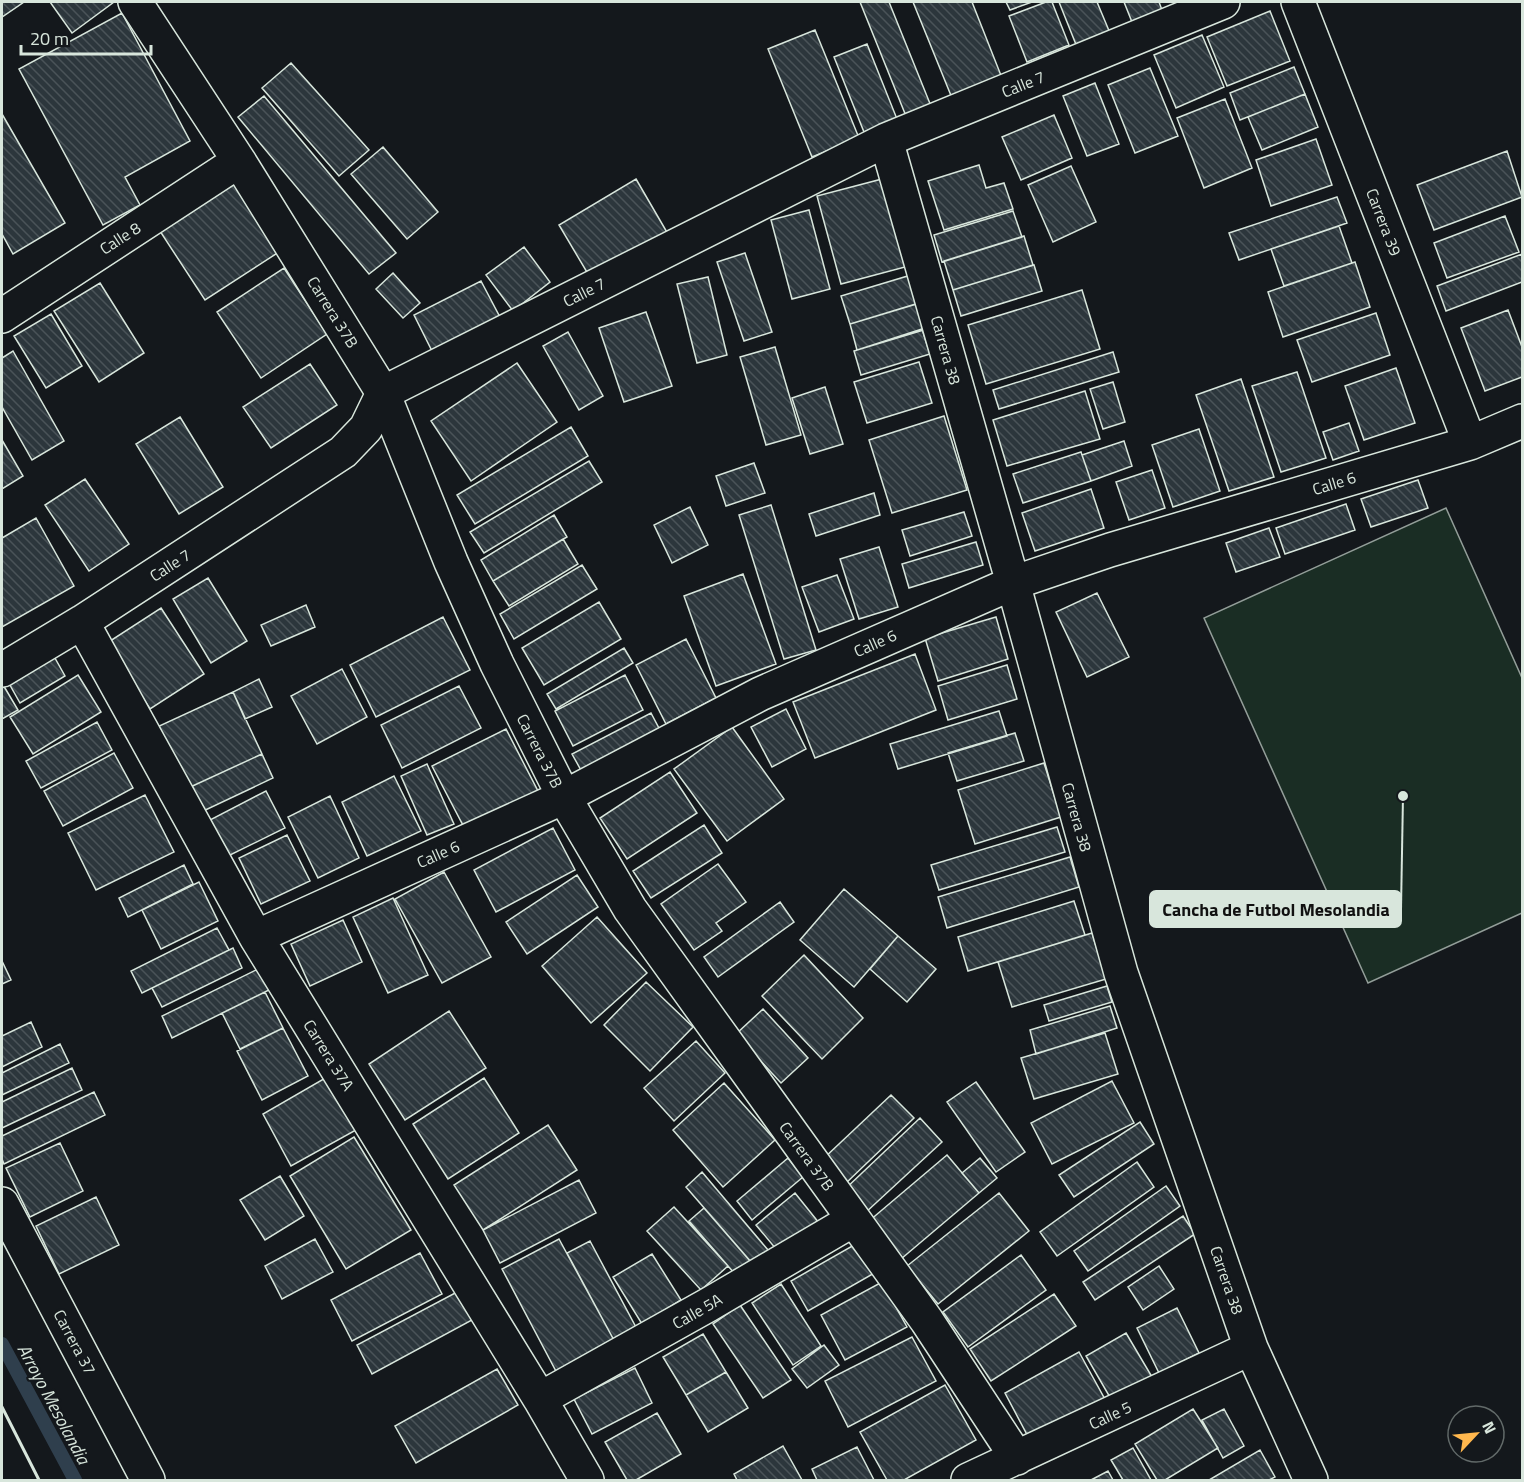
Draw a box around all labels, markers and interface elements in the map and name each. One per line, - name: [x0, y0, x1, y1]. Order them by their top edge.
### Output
- scale bar: [21, 18, 152, 56]
- text: 20 m: [30, 25, 69, 52]
- street label: Calle 7: [998, 65, 1048, 103]
- street label: Carrera 39: [1360, 185, 1408, 259]
- street label: Calle 8: [95, 216, 145, 260]
- street label: Carrera 37B: [301, 271, 365, 353]
- street label: Calle 7: [559, 271, 609, 313]
- street label: Carrera 38: [925, 313, 967, 387]
- street label: Calle 6: [1309, 465, 1359, 501]
- street label: Calle 7: [145, 543, 195, 587]
- street label: Calle 6: [850, 623, 900, 663]
- street label: Carrera 37B: [511, 710, 569, 792]
- street label: Carrera 38: [1056, 780, 1098, 854]
- street label: Calle 6: [413, 834, 463, 874]
- callout: Cancha de Futbol Mesolandia: [1150, 891, 1401, 927]
- text: Cancha de Futbol Mesolandia: [1162, 896, 1390, 923]
- street label: Carrera 37A: [298, 1015, 361, 1096]
- street label: Carrera 37B: [774, 1116, 840, 1196]
- street label: Carrera 38: [1204, 1243, 1250, 1317]
- street label: Calle 5A: [668, 1287, 727, 1335]
- street label: Carrera 37: [48, 1305, 102, 1379]
- water label: Arroyo Mesolandia: [11, 1339, 98, 1470]
- street label: Calle 5: [1085, 1395, 1135, 1435]
- north arrow: [1446, 1404, 1506, 1464]
- text: N: [1476, 1417, 1503, 1438]

